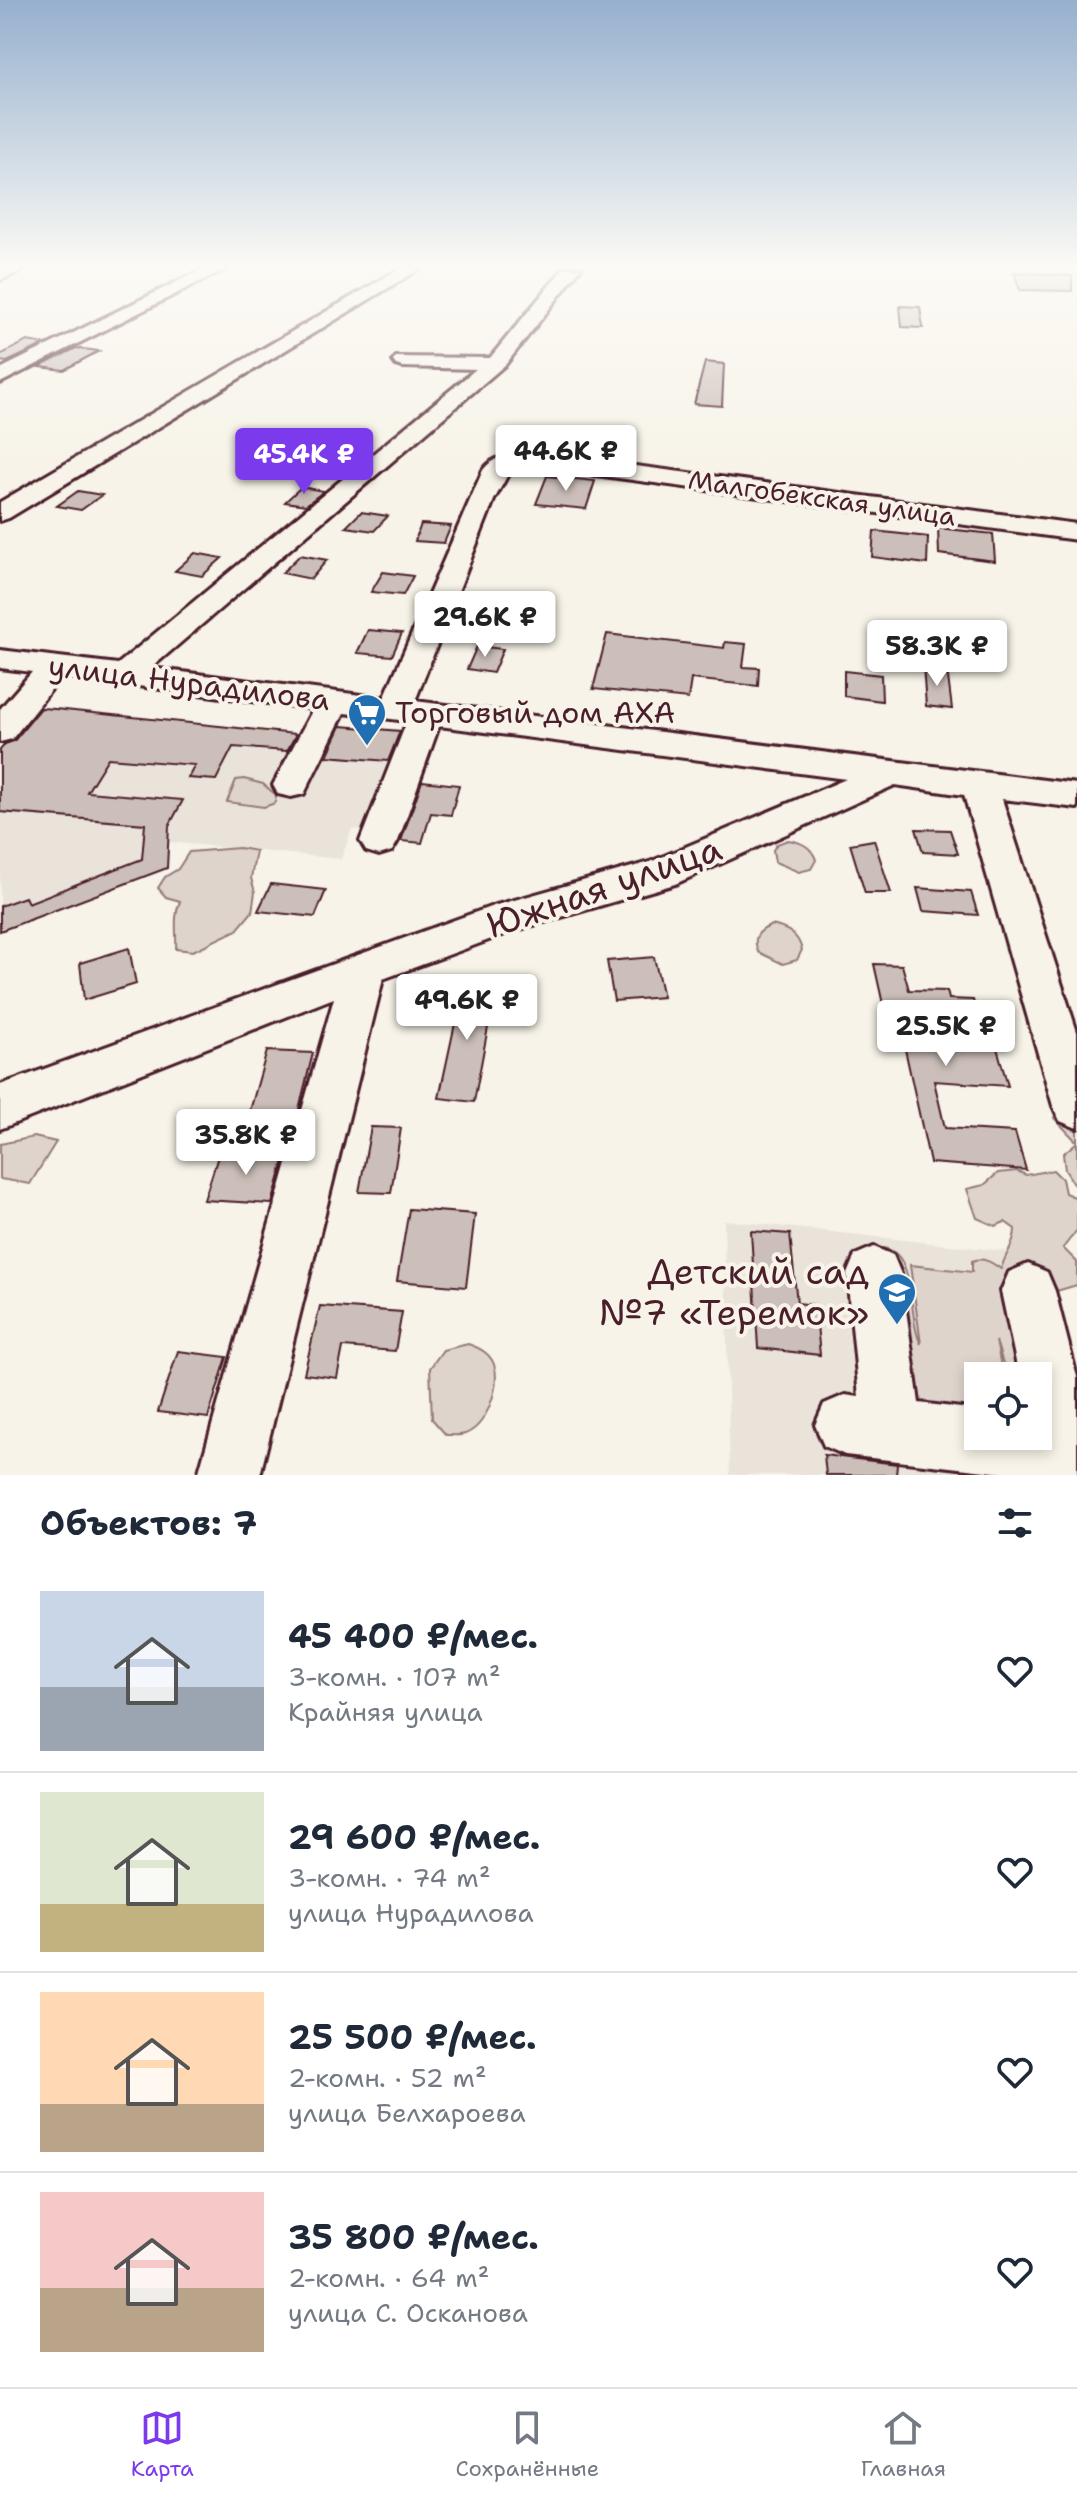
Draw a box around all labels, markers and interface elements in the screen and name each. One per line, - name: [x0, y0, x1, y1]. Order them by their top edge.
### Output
- pin: 44.6K ₽: [492, 425, 640, 493]
- pin: 45.4K ₽: [230, 428, 378, 496]
- text: 44.6K ₽: [514, 433, 619, 468]
- text: 45.4K ₽: [253, 436, 355, 471]
- street label: Малгобекская улица: [686, 461, 958, 534]
- pin: 29.6K ₽: [411, 591, 559, 659]
- text: 29.6K ₽: [432, 599, 538, 634]
- pin: 58.3K ₽: [863, 620, 1011, 688]
- text: 58.3K ₽: [885, 628, 989, 663]
- street label: улица Нурадилова: [46, 645, 333, 720]
- supermarket icon: Торговый дом АХА: [346, 692, 388, 747]
- place label: Торговый дом АХА: [395, 692, 675, 733]
- street label: Южная улица: [480, 823, 728, 950]
- pin: 49.6K ₽: [393, 974, 541, 1042]
- text: 49.6K ₽: [414, 982, 520, 1017]
- pin: 25.5K ₽: [872, 1000, 1020, 1068]
- text: 25.5K ₽: [895, 1008, 997, 1043]
- pin: 35.8K ₽: [172, 1109, 320, 1177]
- text: 35.8K ₽: [194, 1117, 298, 1152]
- place label: Детский сад №7 «Теремок»: [598, 1247, 869, 1337]
- school or university icon: Детский сад №7 «Теремок»: [876, 1271, 918, 1326]
- map controls: [964, 1362, 1052, 1450]
- button: locate: [964, 1362, 1052, 1450]
- text: Объектов: 7: [40, 1500, 257, 1546]
- icon: filters: [993, 1501, 1037, 1545]
- text: 45 400 ₽/мес.: [288, 1613, 538, 1659]
- icon: home: [104, 1623, 200, 1719]
- icon: heart: [993, 1649, 1037, 1693]
- text: 3-комн. · 107 m²: [288, 1659, 501, 1694]
- text: Крайняя улица: [288, 1694, 483, 1729]
- text: 29 600 ₽/мес.: [288, 1814, 540, 1860]
- icon: home: [104, 1824, 200, 1920]
- icon: heart: [993, 1850, 1037, 1894]
- text: 3-комн. · 74 m²: [288, 1860, 491, 1895]
- text: улица Нурадилова: [288, 1895, 534, 1930]
- text: 25 500 ₽/мес.: [288, 2014, 537, 2060]
- icon: home: [104, 2024, 200, 2120]
- icon: heart: [993, 2050, 1037, 2094]
- text: 2-комн. · 52 m²: [288, 2060, 487, 2095]
- text: улица Белхароева: [288, 2095, 526, 2130]
- text: 35 800 ₽/мес.: [288, 2214, 539, 2260]
- icon: home: [104, 2224, 200, 2320]
- icon: heart: [993, 2250, 1037, 2294]
- text: 2-комн. · 64 m²: [288, 2260, 490, 2295]
- text: улица С. Осканова: [288, 2295, 528, 2330]
- tab: Карта: [131, 2406, 194, 2483]
- tab: Сохранённые: [455, 2406, 599, 2483]
- tab: Главная: [861, 2406, 946, 2483]

